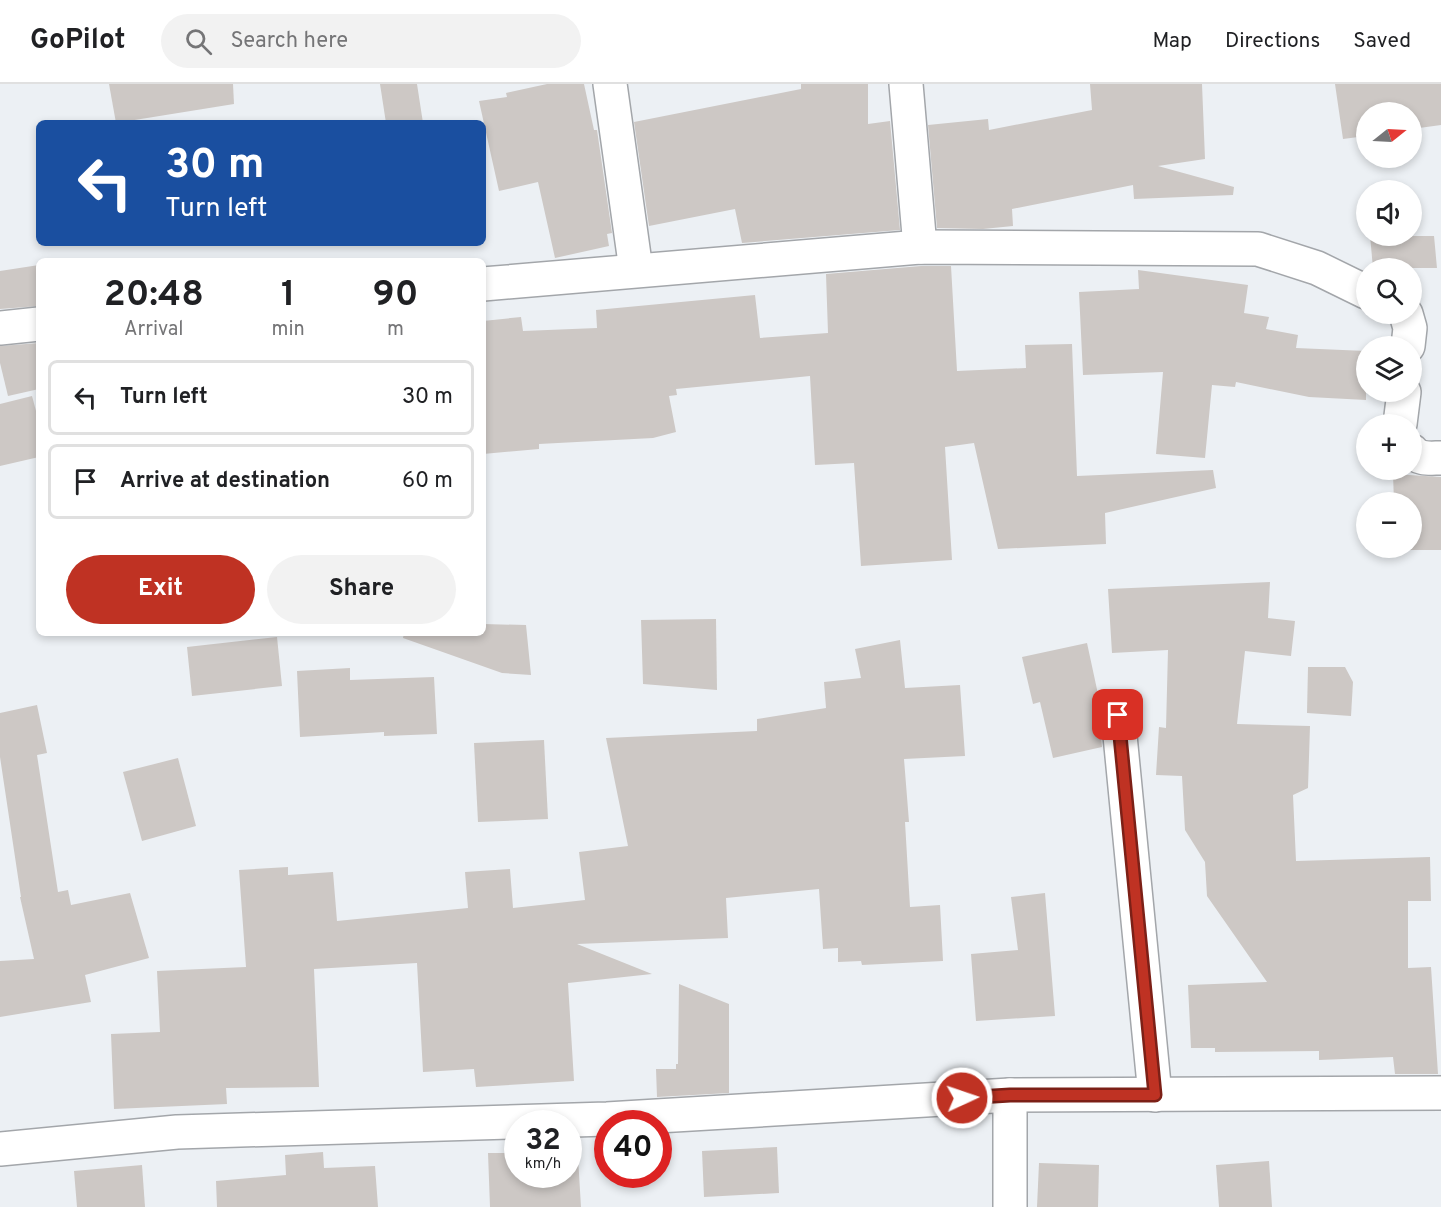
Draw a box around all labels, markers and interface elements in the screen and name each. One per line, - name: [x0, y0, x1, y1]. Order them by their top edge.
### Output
- search box: [161, 14, 581, 68]
- text: GoPilot: [30, 23, 125, 59]
- icon: search: [182, 25, 215, 58]
- text: Search here: [230, 28, 348, 55]
- text: Map: [1152, 28, 1192, 55]
- text: Directions: [1225, 28, 1320, 55]
- text: Saved: [1353, 28, 1411, 55]
- north arrow: [1356, 102, 1422, 168]
- map controls: [1356, 102, 1422, 558]
- text: 30 m: [165, 140, 264, 193]
- icon: left: [66, 144, 144, 222]
- button: sound: [1356, 180, 1422, 246]
- text: Turn left: [165, 192, 267, 226]
- button: search: [1356, 258, 1422, 324]
- text: 20:48: [104, 273, 204, 319]
- text: 1: [281, 273, 295, 319]
- text: 90: [372, 273, 418, 319]
- text: Arrival: [124, 317, 184, 343]
- text: min: [272, 317, 305, 343]
- text: m: [387, 317, 404, 343]
- button: layers: [1356, 336, 1422, 402]
- icon: left: [69, 381, 102, 414]
- text: Turn left: [120, 384, 208, 411]
- text: 30 m: [402, 384, 453, 411]
- button: +: [1356, 414, 1422, 480]
- icon: arrive: [69, 465, 102, 498]
- text: Arrive at destination: [120, 468, 330, 495]
- text: 60 m: [402, 468, 453, 495]
- button: −: [1356, 492, 1422, 558]
- button: Exit: [66, 555, 255, 624]
- button: Share: [267, 555, 456, 624]
- pin: [1092, 689, 1143, 740]
- icon: arrive: [1101, 698, 1134, 731]
- position arrow: [930, 1066, 994, 1130]
- speed limit sign: 40: [594, 1110, 672, 1188]
- text: 32: [525, 1123, 561, 1160]
- text: km/h: [525, 1155, 561, 1174]

